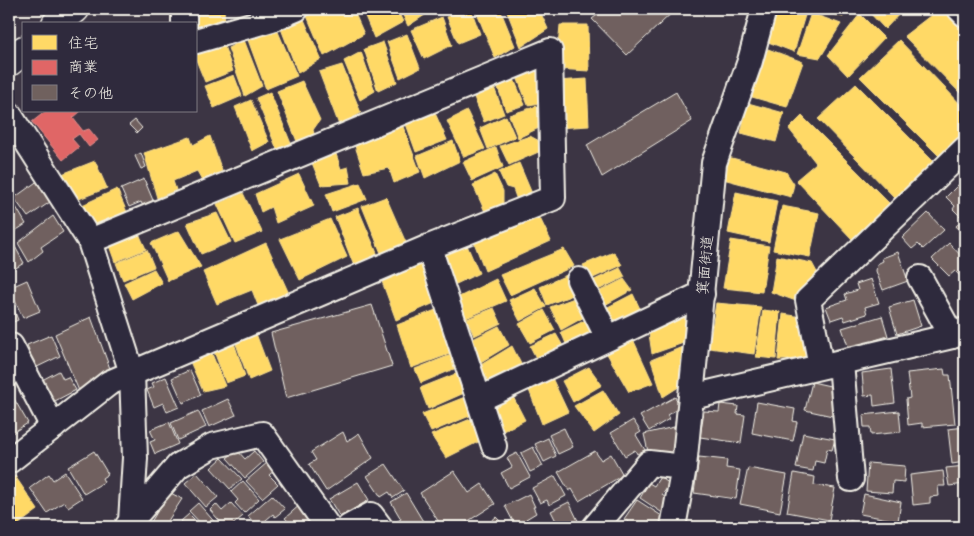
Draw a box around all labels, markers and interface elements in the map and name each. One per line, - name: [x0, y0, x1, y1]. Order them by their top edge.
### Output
- legend: [22, 22, 198, 112]
- text: 住宅: [68, 33, 98, 52]
- text: 商業: [68, 57, 98, 76]
- text: その他: [68, 83, 113, 102]
- street label: 箕面街道: [692, 234, 717, 296]

